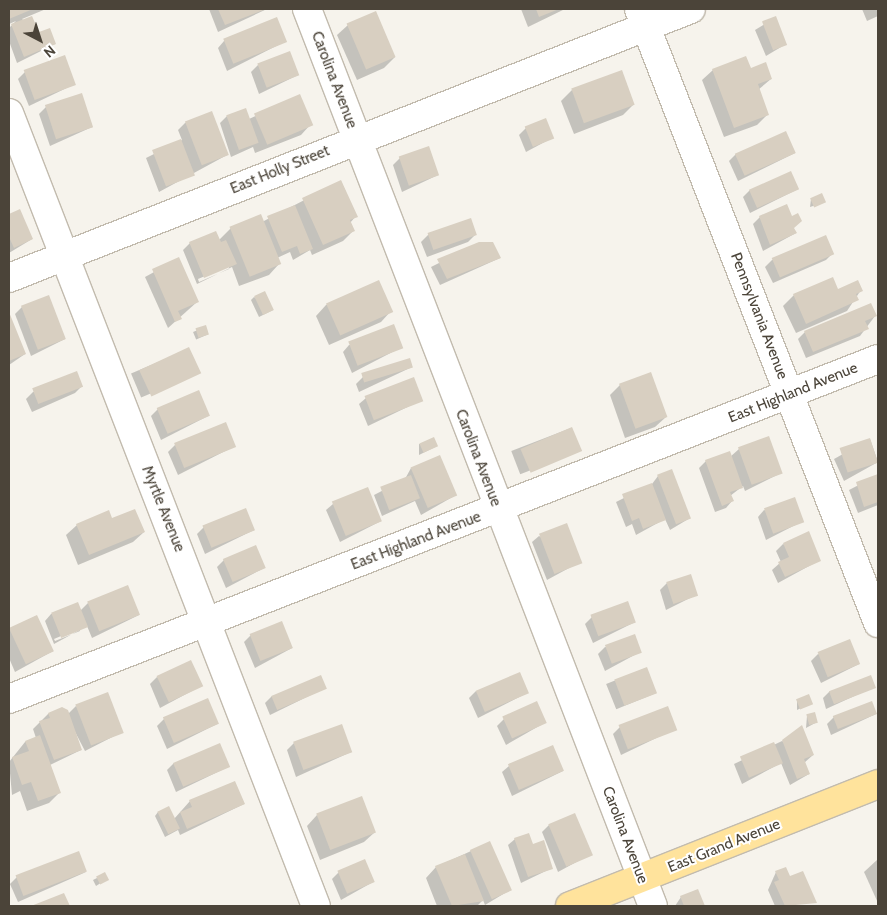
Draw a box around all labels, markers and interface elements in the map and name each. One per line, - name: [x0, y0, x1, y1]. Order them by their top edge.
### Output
- north arrow: [15, 15, 65, 65]
- street label: Carolina Avenue: [307, 29, 361, 131]
- text: N: [40, 41, 59, 62]
- street label: East Holly Street: [228, 142, 332, 198]
- street label: Pennsylvania Avenue: [727, 250, 791, 382]
- street label: East Highland Avenue: [726, 359, 860, 427]
- street label: Carolina Avenue: [451, 407, 505, 509]
- street label: Myrtle Avenue: [138, 463, 188, 555]
- street label: East Highland Avenue: [348, 508, 484, 574]
- street label: Carolina Avenue: [598, 784, 652, 886]
- street label: East Grand Avenue: [665, 815, 783, 877]

